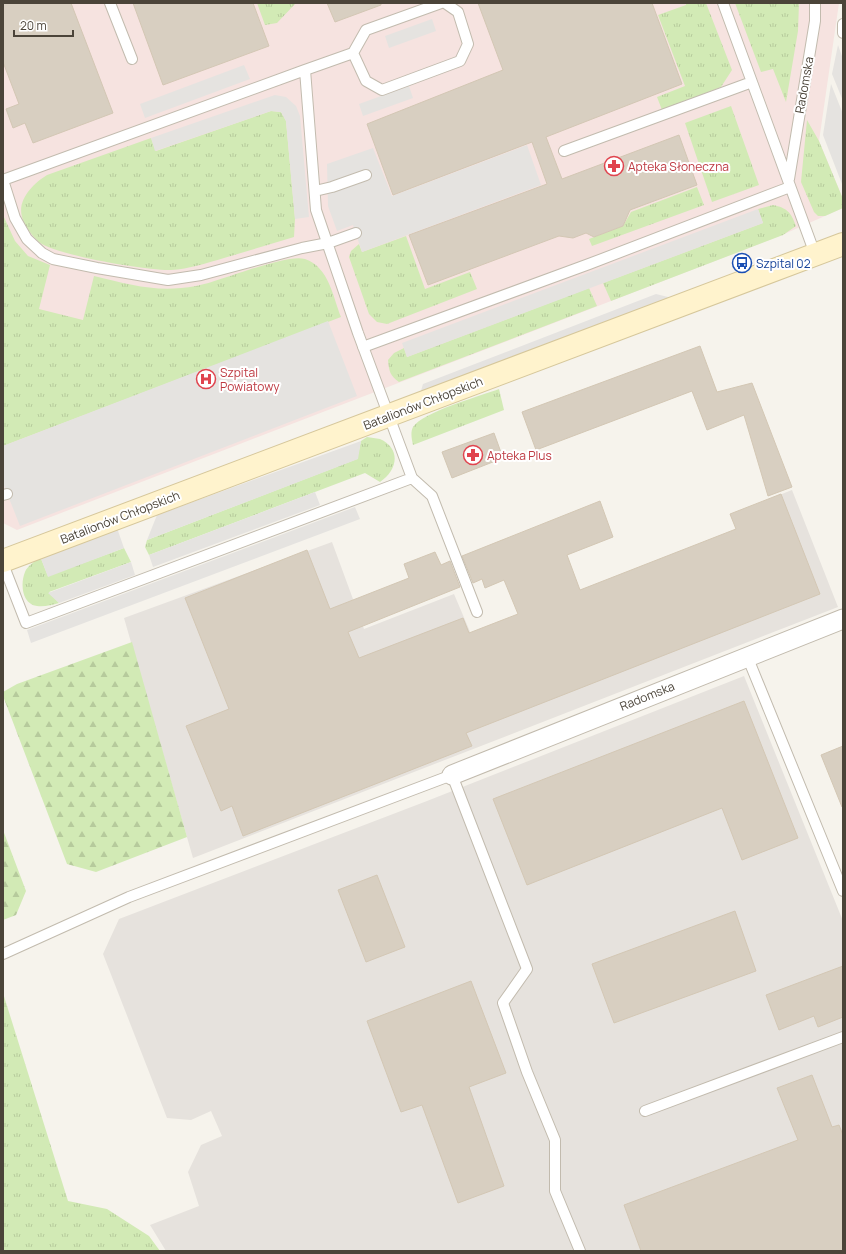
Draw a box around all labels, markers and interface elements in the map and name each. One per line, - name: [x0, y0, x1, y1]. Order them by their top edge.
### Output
- scale bar: [14, 12, 73, 38]
- text: 20 m: [20, 17, 47, 34]
- street label: Radomska: [791, 55, 817, 115]
- pharmacy icon: Apteka Słoneczna: [603, 155, 625, 177]
- place label: Apteka Słoneczna: [628, 158, 729, 175]
- bus stop icon: Szpital 02: [731, 252, 753, 274]
- place label: Szpital 02: [756, 255, 811, 272]
- place label: Szpital Powiatowy: [220, 364, 280, 395]
- hospital icon: Szpital Powiatowy: [195, 368, 217, 390]
- street label: Batalionów Chłopskich: [361, 372, 485, 434]
- pharmacy icon: Apteka Plus: [462, 444, 484, 466]
- place label: Apteka Plus: [487, 447, 552, 464]
- street label: Batalionów Chłopskich: [58, 486, 182, 548]
- street label: Radomska: [617, 677, 677, 715]

